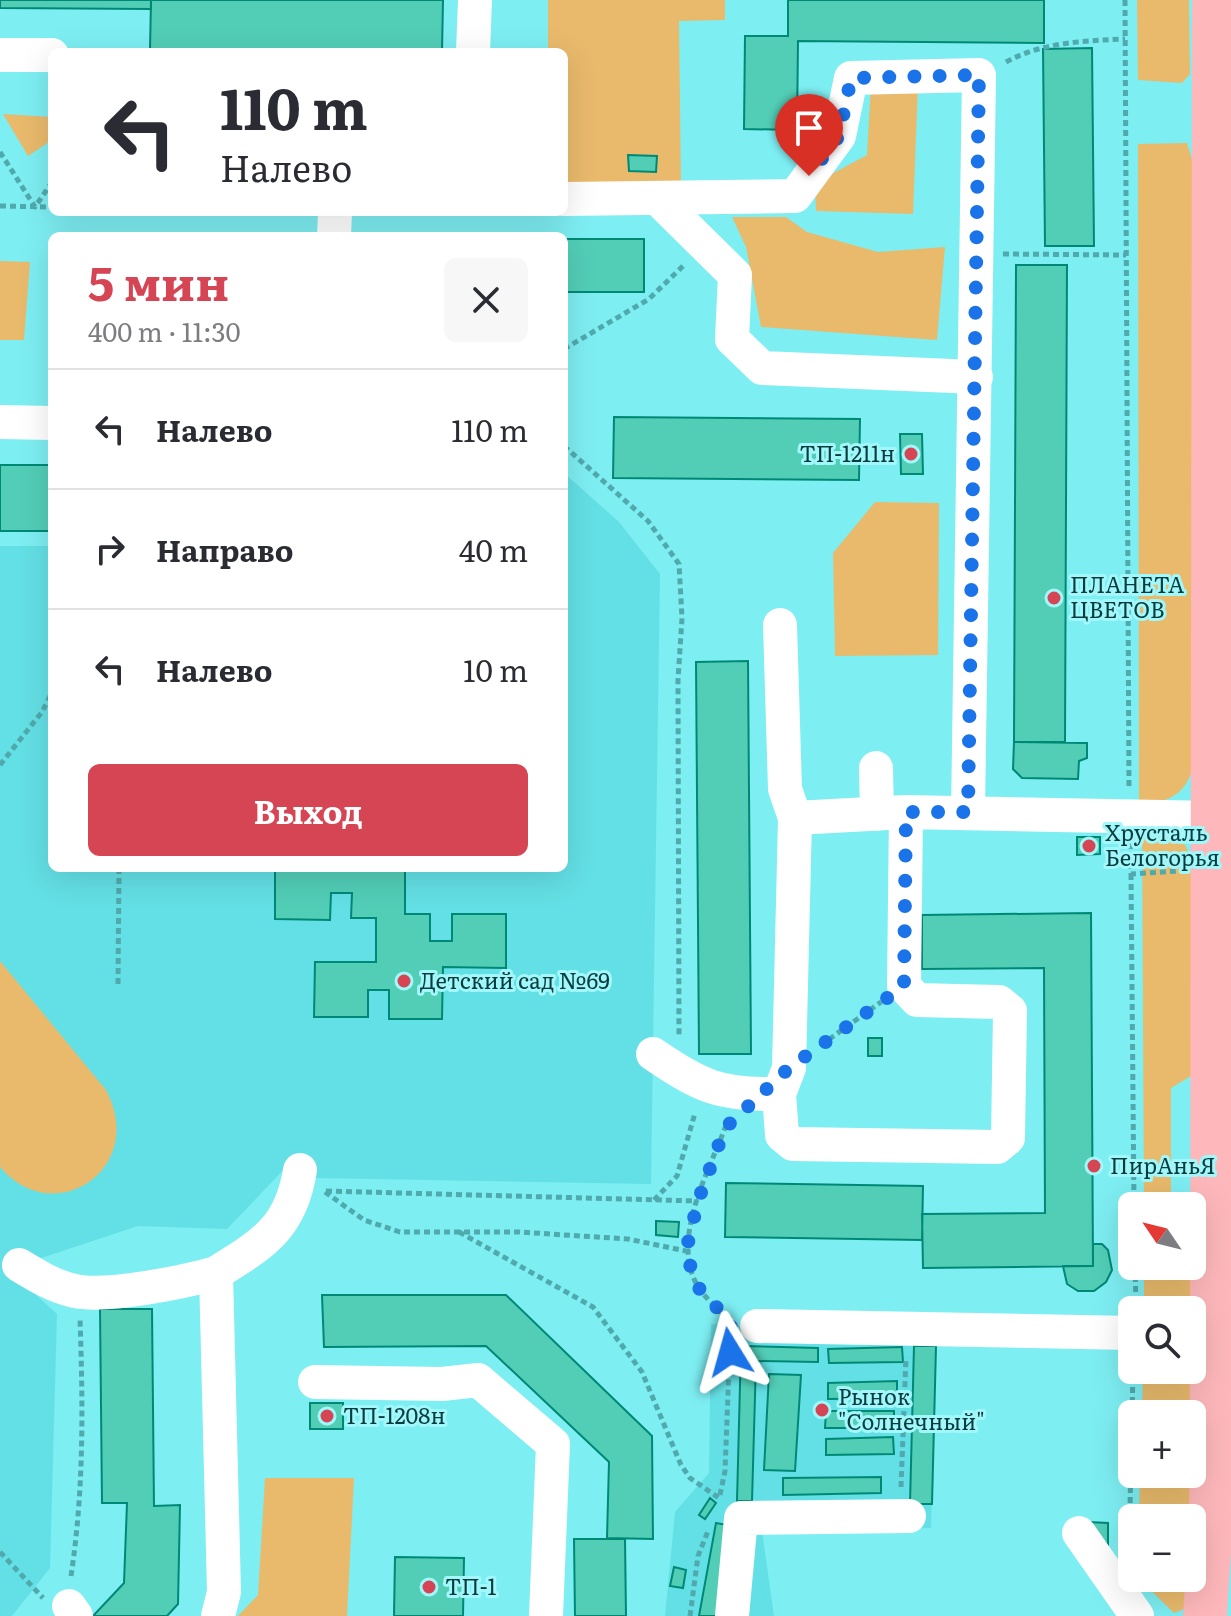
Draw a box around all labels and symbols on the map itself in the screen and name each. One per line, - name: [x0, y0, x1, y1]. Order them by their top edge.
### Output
- pin: [775, 94, 843, 176]
- place label: ТП-1211н: [799, 436, 895, 469]
- marker: ТП-1211н: [902, 445, 920, 463]
- place label: ПЛАНЕТА ЦВЕТОВ: [1070, 567, 1184, 625]
- marker: ПЛАНЕТА ЦВЕТОВ: [1045, 589, 1063, 607]
- place label: Хрусталь Белогорья: [1105, 815, 1220, 873]
- marker: Хрусталь Белогорья: [1080, 837, 1098, 855]
- place label: Детский сад №69: [420, 963, 610, 996]
- marker: Детский сад №69: [395, 972, 413, 990]
- place label: ПирАньЯ: [1110, 1148, 1216, 1181]
- marker: ПирАньЯ: [1085, 1157, 1103, 1175]
- north arrow: [1118, 1192, 1206, 1280]
- position arrow: [688, 1310, 772, 1394]
- place label: Рынок "Солнечный": [838, 1379, 985, 1437]
- place label: ТП-1208н: [343, 1398, 445, 1431]
- marker: Рынок "Солнечный": [813, 1401, 831, 1419]
- marker: ТП-1208н: [318, 1407, 336, 1425]
- place label: ТП-1: [445, 1569, 496, 1602]
- marker: ТП-1: [420, 1578, 438, 1596]

